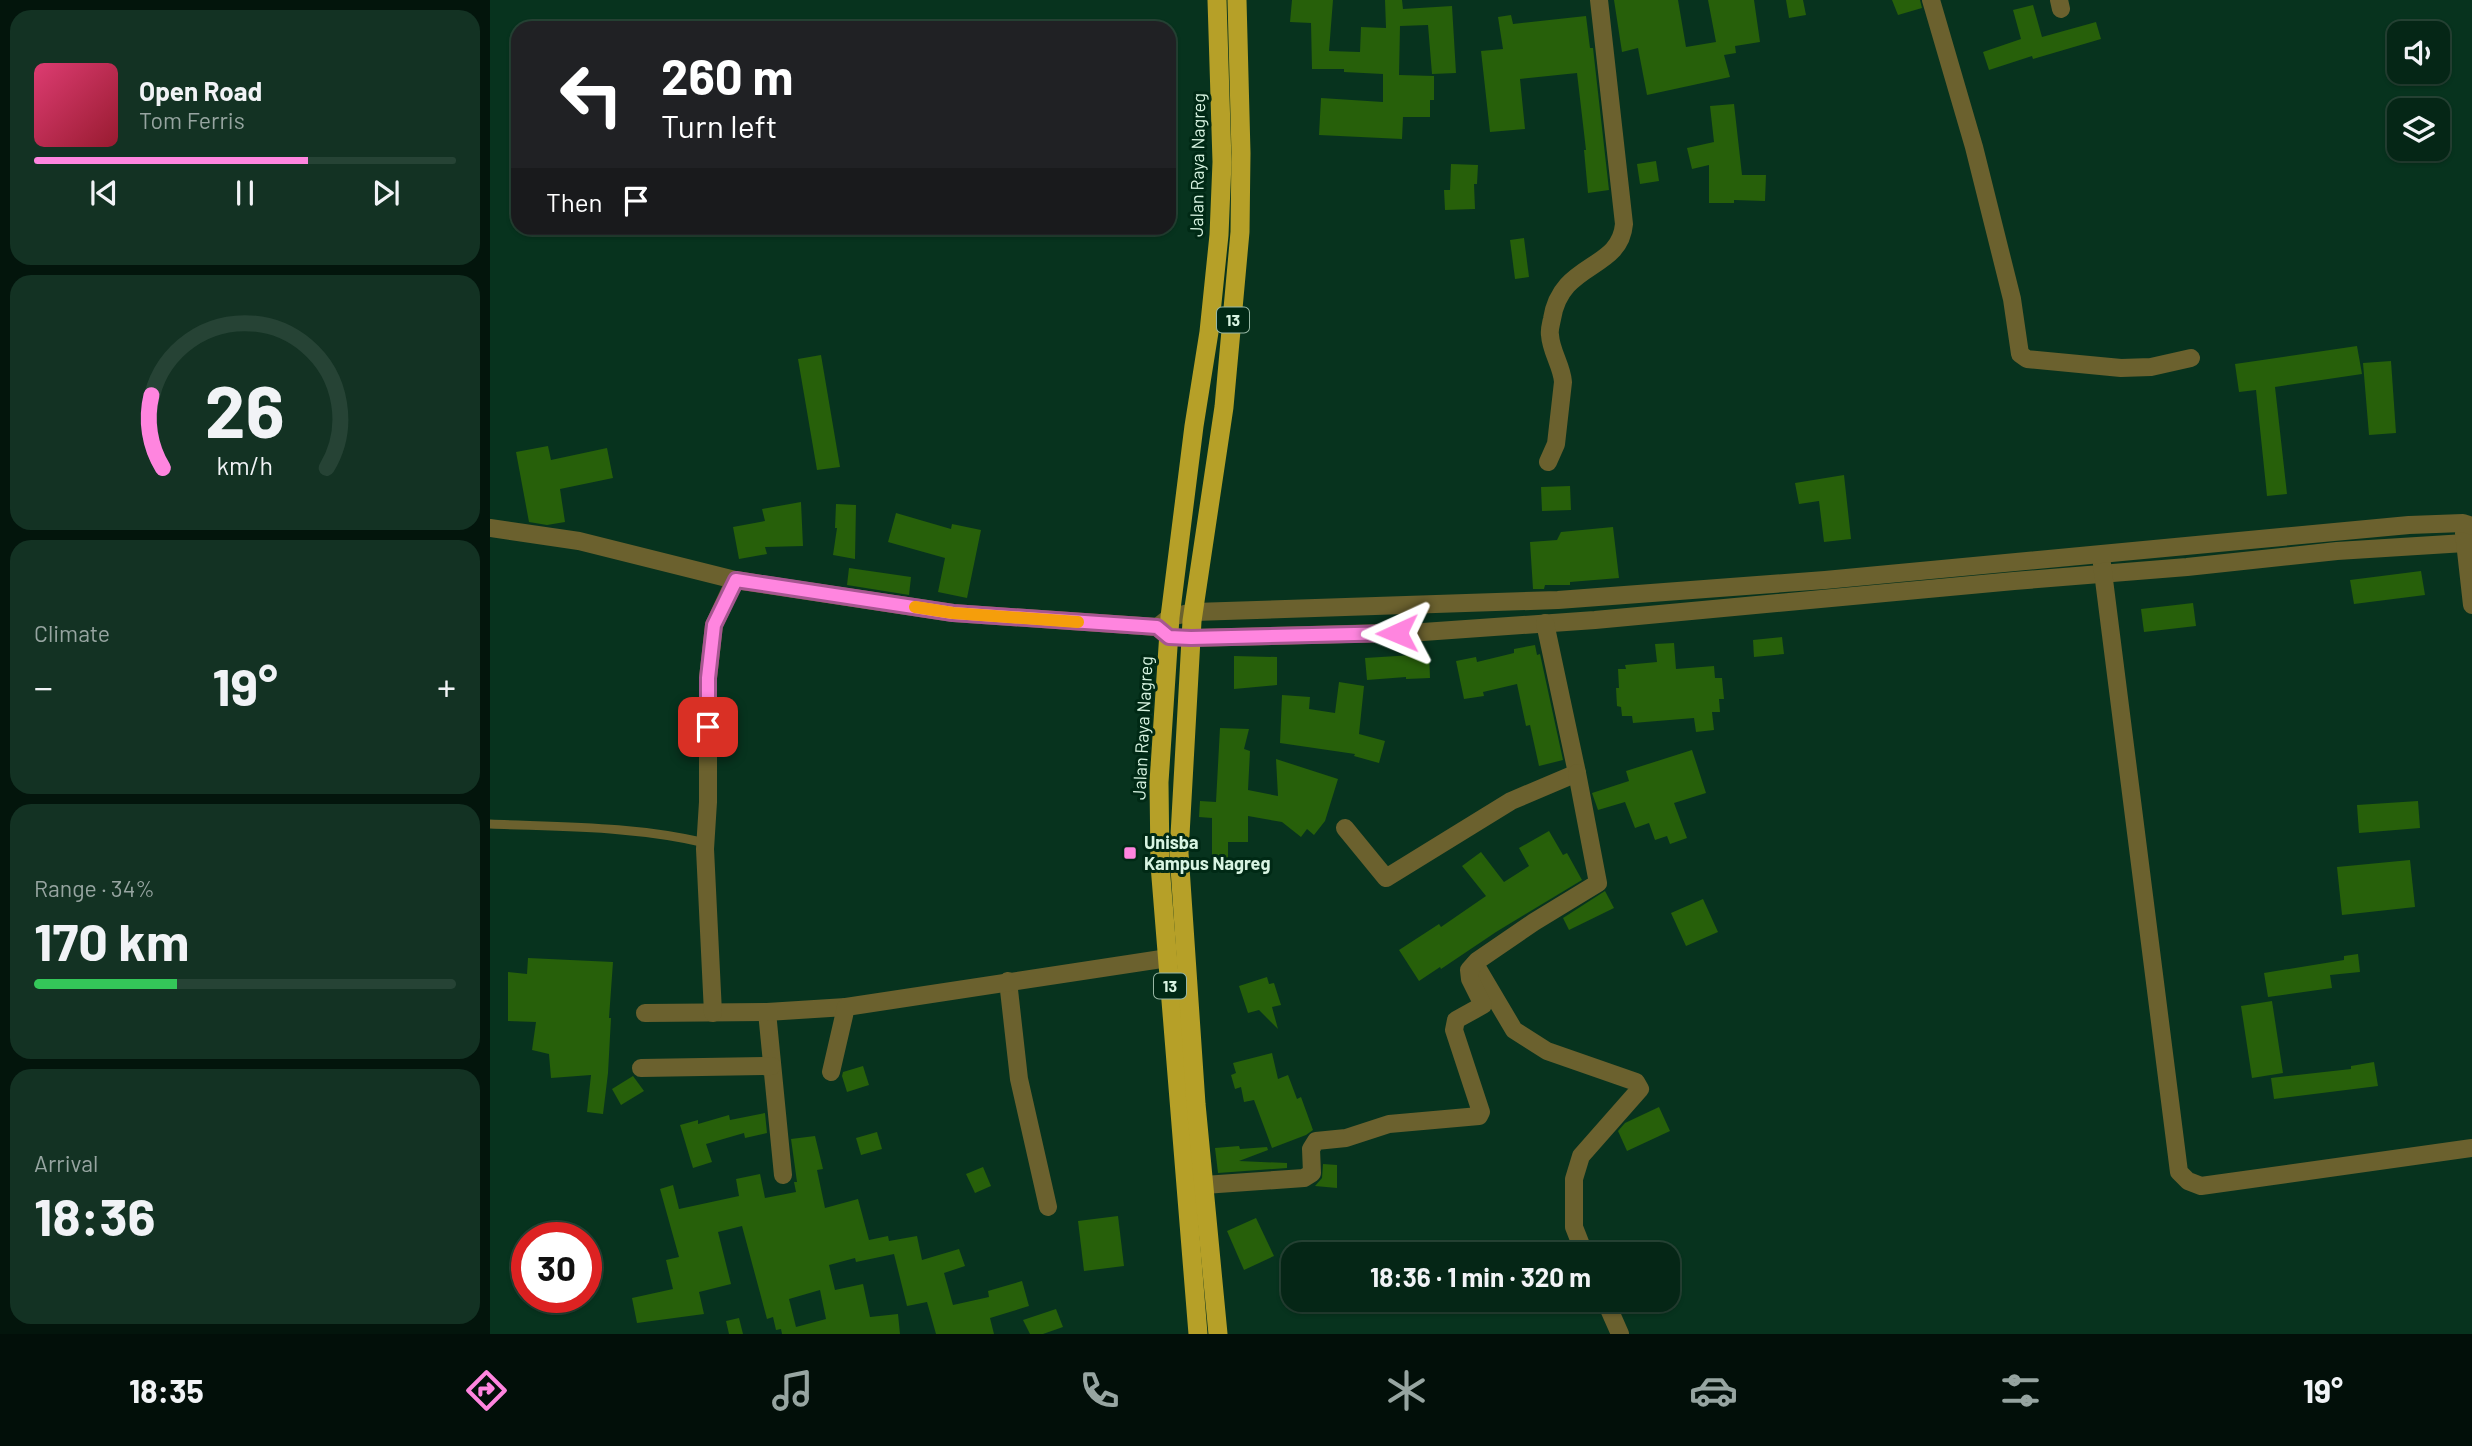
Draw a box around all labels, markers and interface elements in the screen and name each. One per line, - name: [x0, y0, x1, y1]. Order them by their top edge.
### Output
- map controls: [2387, 21, 2450, 161]
- button: sound: [2387, 21, 2450, 84]
- text: 260 m: [661, 46, 793, 105]
- icon: left: [546, 49, 637, 140]
- text: Open Road: [139, 75, 262, 106]
- street label: Jalan Raya Nagreg: [1185, 93, 1209, 237]
- button: layers: [2387, 98, 2450, 161]
- text: Tom Ferris: [139, 106, 245, 134]
- text: Turn left: [661, 106, 778, 144]
- icon: previous: [85, 174, 123, 212]
- icon: pause: [226, 174, 264, 212]
- icon: next: [367, 174, 405, 212]
- icon: arrive: [617, 182, 655, 220]
- text: Then: [546, 186, 603, 217]
- road number: 13: [1217, 308, 1249, 332]
- text: 26: [205, 366, 285, 454]
- text: km/h: [217, 450, 273, 480]
- position arrow: [1360, 596, 1434, 670]
- text: Climate: [34, 619, 110, 647]
- text: 19°: [212, 654, 278, 716]
- street label: Jalan Raya Nagreg: [1127, 656, 1157, 800]
- text: −: [34, 663, 53, 709]
- text: +: [437, 663, 456, 709]
- pin: [678, 697, 738, 757]
- icon: arrive: [689, 708, 727, 746]
- place label: Unisba Kampus Nagreg: [1144, 831, 1270, 874]
- marker: Unisba Kampus Nagreg: [1122, 845, 1138, 861]
- text: Range · 34%: [34, 874, 155, 902]
- text: 170 km: [34, 909, 189, 971]
- road number: 13: [1154, 974, 1186, 998]
- text: Arrival: [34, 1149, 98, 1177]
- text: 18:36: [34, 1184, 155, 1246]
- speed limit sign: 30: [511, 1222, 602, 1313]
- text: 18:36 · 1 min · 320 m: [1370, 1261, 1591, 1292]
- icon: directions: [462, 1366, 511, 1415]
- icon: music: [768, 1366, 817, 1415]
- icon: phone: [1075, 1366, 1124, 1415]
- icon: climate: [1382, 1366, 1431, 1415]
- icon: car: [1689, 1366, 1738, 1415]
- icon: filters: [1996, 1366, 2045, 1415]
- text: 18:35: [129, 1371, 204, 1409]
- text: 19°: [2303, 1371, 2343, 1409]

